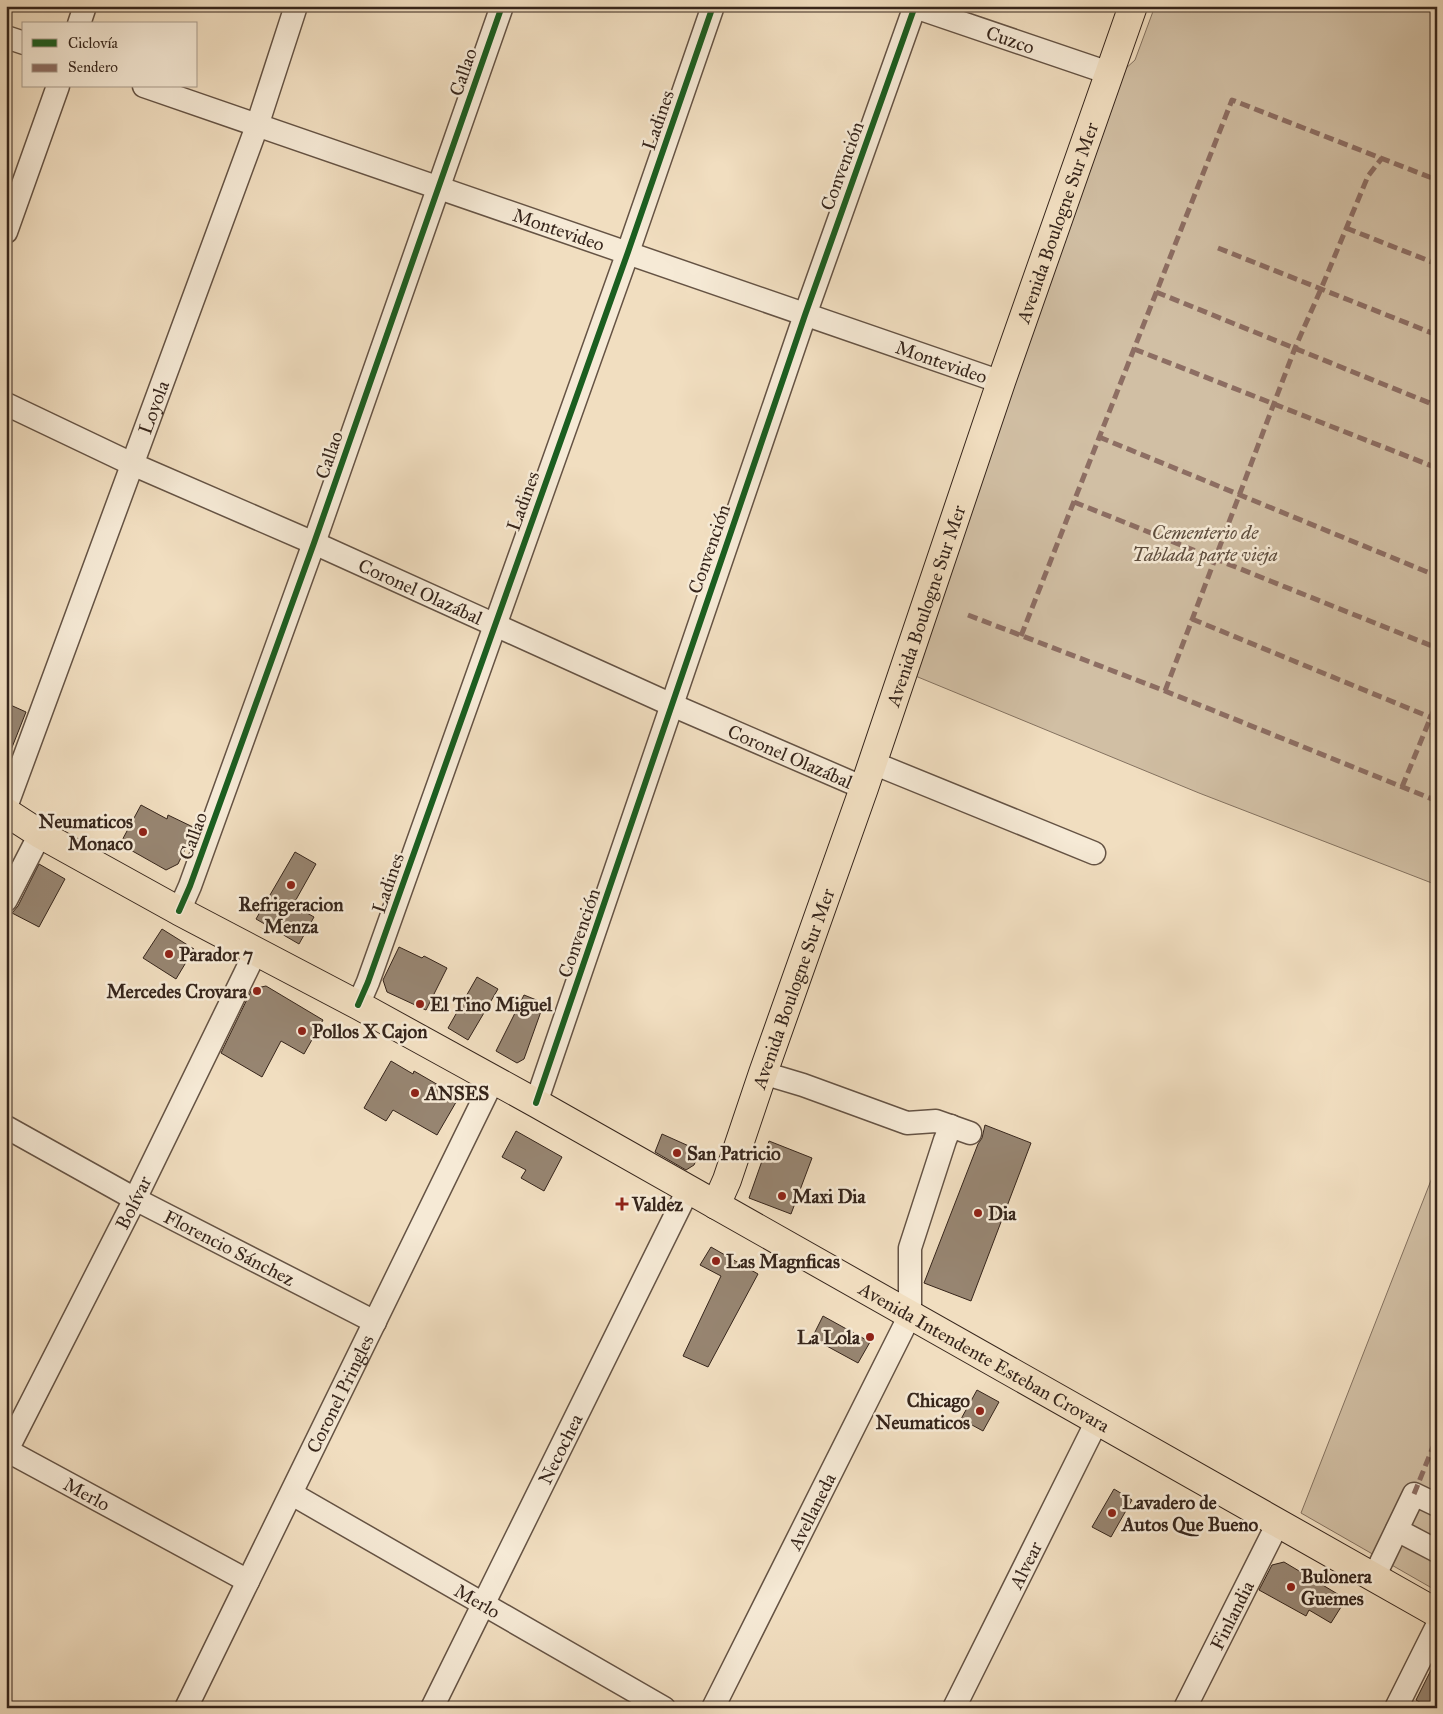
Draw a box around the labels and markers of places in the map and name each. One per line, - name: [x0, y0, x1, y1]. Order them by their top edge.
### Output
- place label: Neumaticos Monaco: [39, 810, 133, 855]
- marker: Neumaticos Monaco: [137, 826, 149, 838]
- marker: Refrigeracion Menza: [285, 879, 297, 891]
- place label: Refrigeracion Menza: [239, 893, 344, 938]
- place label: Parador 7: [179, 943, 253, 966]
- marker: Parador 7: [163, 948, 175, 960]
- place label: Mercedes Crovara: [106, 980, 248, 1003]
- marker: Mercedes Crovara: [251, 985, 263, 997]
- place label: El Tino Miguel: [430, 993, 553, 1017]
- marker: El Tino Miguel: [414, 998, 426, 1010]
- place label: Pollos X Cajon: [312, 1020, 428, 1044]
- marker: Pollos X Cajon: [296, 1025, 308, 1037]
- place label: ANSES: [423, 1082, 489, 1105]
- marker: ANSES: [409, 1087, 421, 1099]
- place label: San Patricio: [687, 1142, 781, 1165]
- marker: San Patricio: [671, 1147, 683, 1159]
- place label: Maxi Dia: [792, 1185, 867, 1208]
- marker: Maxi Dia: [776, 1190, 788, 1202]
- place label: Valdez: [631, 1193, 683, 1216]
- marker: Valdez: [616, 1198, 628, 1210]
- place label: Dia: [988, 1202, 1017, 1225]
- marker: Dia: [972, 1207, 984, 1219]
- place label: Las Magnficas: [726, 1250, 840, 1274]
- marker: Las Magnficas: [710, 1255, 722, 1267]
- place label: La Lola: [797, 1326, 861, 1349]
- marker: La Lola: [864, 1331, 876, 1343]
- place label: Chicago Neumaticos: [876, 1389, 970, 1434]
- marker: Chicago Neumaticos: [974, 1405, 986, 1417]
- place label: Lavadero de Autos Que Bueno: [1120, 1491, 1259, 1537]
- marker: Lavadero de Autos Que Bueno: [1106, 1507, 1118, 1519]
- place label: Bulonera Guemes: [1301, 1565, 1373, 1610]
- marker: Bulonera Guemes: [1285, 1581, 1297, 1593]

